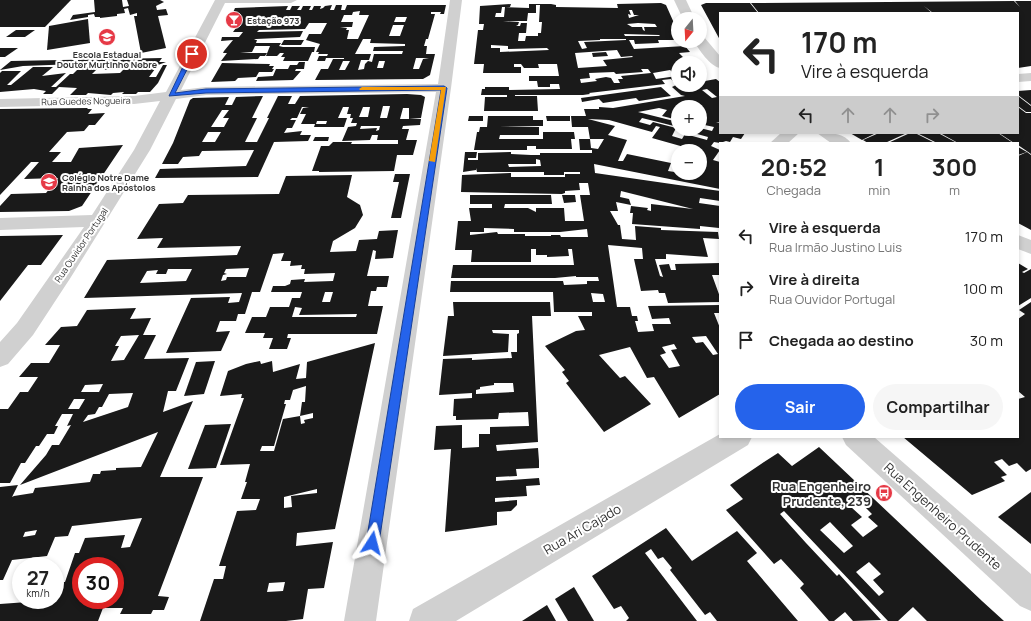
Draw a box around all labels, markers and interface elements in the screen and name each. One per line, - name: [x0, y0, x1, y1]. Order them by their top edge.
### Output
- bar icon: Estação 973: [224, 10, 244, 30]
- north arrow: [671, 12, 707, 48]
- map controls: [671, 12, 707, 180]
- place label: Estação 973: [247, 14, 299, 27]
- text: 170 m: [801, 23, 877, 61]
- school or university icon: Escola Estadual Doutor Murtinho Nobre: [97, 27, 117, 47]
- icon: left: [735, 28, 787, 80]
- pin: [175, 37, 209, 71]
- icon: arrive: [181, 43, 203, 65]
- place label: Escola Estadual Doutor Murtinho Nobre: [57, 48, 158, 71]
- button: sound: [671, 56, 707, 92]
- text: Vire à esquerda: [801, 59, 929, 83]
- street label: Rua Guedes Nogueira: [41, 94, 131, 108]
- button: +: [671, 100, 707, 136]
- icon: left: [795, 104, 817, 126]
- icon: ahead: [837, 104, 859, 126]
- icon: ahead: [879, 104, 901, 126]
- icon: right: [921, 104, 943, 126]
- button: −: [671, 144, 707, 180]
- text: 20:52: [761, 150, 827, 183]
- text: 1: [874, 150, 884, 183]
- text: 300: [932, 150, 977, 183]
- place label: Colégio Notre Dame Rainha dos Apóstolos: [62, 171, 156, 194]
- school or university icon: Colégio Notre Dame Rainha dos Apóstolos: [39, 172, 59, 192]
- text: Chegada: [766, 181, 821, 199]
- text: min: [868, 181, 890, 199]
- text: m: [949, 181, 960, 199]
- street label: Rua Ouvidor Portugal: [51, 205, 111, 285]
- text: Vire à esquerda: [769, 217, 881, 238]
- icon: left: [735, 225, 757, 247]
- text: 170 m: [965, 226, 1003, 247]
- text: Rua Irmão Justino Luis: [769, 238, 902, 256]
- text: Vire à direita: [769, 269, 860, 290]
- icon: right: [735, 277, 757, 299]
- text: 100 m: [963, 278, 1003, 299]
- text: Rua Ouvidor Portugal: [769, 290, 895, 308]
- icon: arrive: [735, 329, 757, 351]
- text: Chegada ao destino: [769, 330, 914, 351]
- text: 30 m: [970, 330, 1003, 351]
- button: Sair: [735, 384, 865, 430]
- button: Compartilhar: [873, 384, 1003, 430]
- street label: Rua Engenheiro Prudente: [880, 458, 1006, 574]
- place label: Rua Engenheiro Prudente, 239: [772, 477, 871, 510]
- bus stop icon: Rua Engenheiro Prudente, 239: [874, 483, 894, 503]
- street label: Rua Ari Cajado: [540, 499, 624, 558]
- position arrow: [351, 522, 393, 564]
- speed limit sign: 30: [72, 557, 124, 609]
- text: 27: [27, 564, 49, 591]
- text: km/h: [26, 586, 50, 600]

